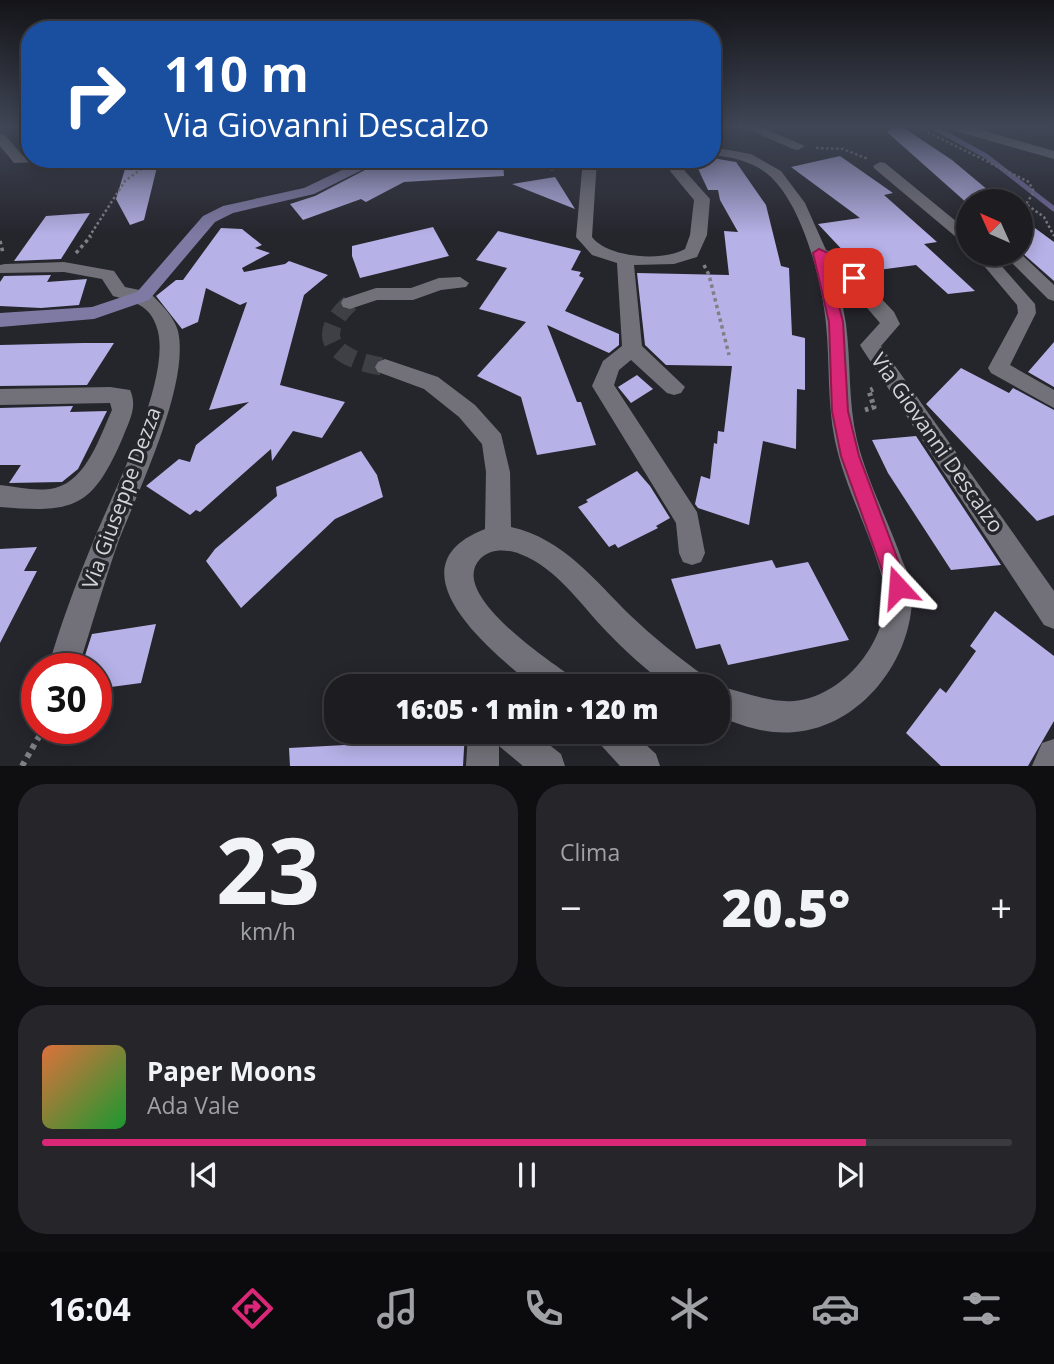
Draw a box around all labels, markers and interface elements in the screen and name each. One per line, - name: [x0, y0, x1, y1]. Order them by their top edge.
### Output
- text: 110 m: [164, 40, 309, 106]
- icon: right: [49, 49, 140, 140]
- text: Via Giovanni Descalzo: [164, 103, 489, 146]
- north arrow: [956, 189, 1032, 266]
- map controls: [956, 189, 1033, 266]
- pin: [824, 248, 884, 308]
- icon: arrive: [835, 259, 873, 297]
- street label: Via Giovanni Descalzo: [865, 347, 1010, 538]
- street label: Via Giuseppe Dezza: [75, 403, 167, 592]
- position arrow: [861, 550, 935, 624]
- speed limit sign: 30: [21, 653, 112, 744]
- text: 16:05 · 1 min · 120 m: [396, 691, 658, 727]
- text: 23: [216, 807, 320, 931]
- text: Clima: [560, 836, 620, 868]
- text: 20.5°: [722, 871, 850, 942]
- text: −: [560, 881, 582, 933]
- text: +: [990, 881, 1012, 933]
- text: km/h: [240, 915, 296, 947]
- text: Paper Moons: [147, 1053, 316, 1089]
- text: Ada Vale: [147, 1089, 240, 1121]
- icon: previous: [185, 1156, 223, 1194]
- icon: pause: [508, 1156, 546, 1194]
- icon: next: [831, 1156, 869, 1194]
- icon: directions: [228, 1284, 277, 1333]
- icon: music: [373, 1284, 422, 1333]
- icon: phone: [519, 1284, 568, 1333]
- icon: climate: [665, 1284, 714, 1333]
- icon: car: [811, 1284, 860, 1333]
- icon: filters: [957, 1284, 1006, 1333]
- text: 16:04: [48, 1287, 131, 1330]

